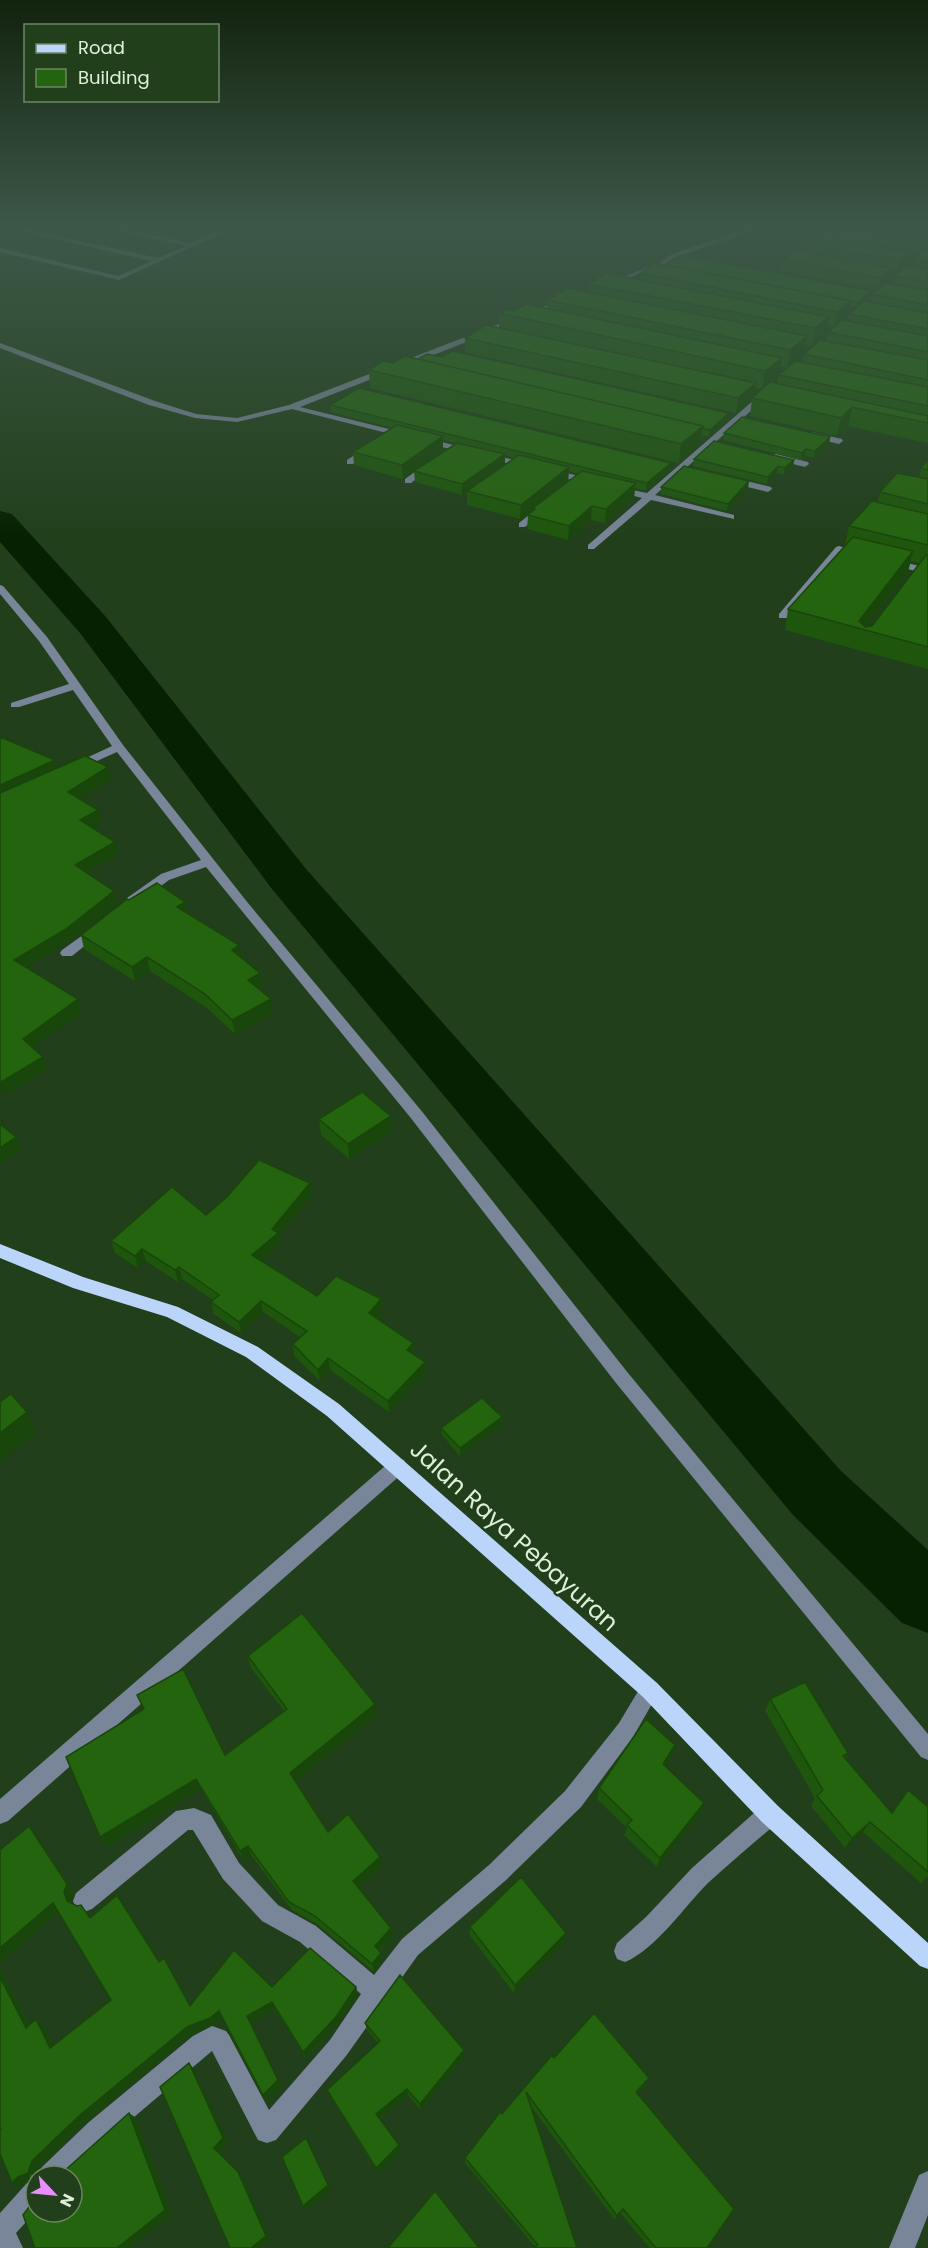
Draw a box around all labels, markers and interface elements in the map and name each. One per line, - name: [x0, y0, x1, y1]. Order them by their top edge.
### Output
- legend: [24, 24, 219, 102]
- text: Road: [78, 35, 125, 60]
- text: Building: [78, 65, 150, 90]
- street label: Jalan Raya Pebayuran: [403, 1433, 626, 1638]
- north arrow: [24, 2164, 84, 2224]
- text: N: [54, 2190, 80, 2211]

